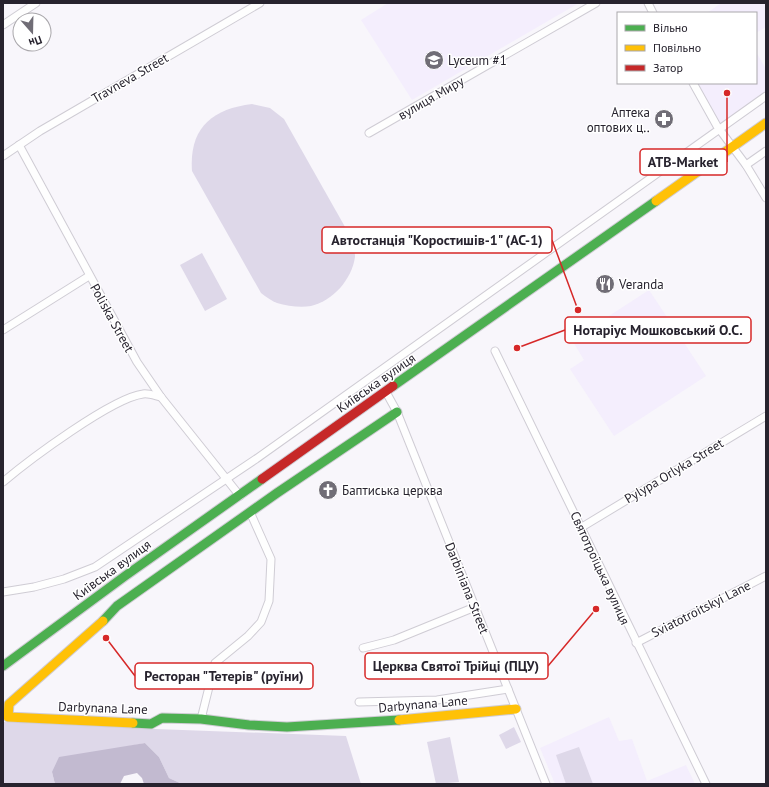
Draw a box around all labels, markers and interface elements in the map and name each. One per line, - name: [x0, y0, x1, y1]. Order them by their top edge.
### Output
- north arrow: [12, 12, 52, 52]
- legend: [617, 12, 757, 84]
- text: Вільно: [653, 20, 688, 35]
- text: Пн: [27, 33, 44, 50]
- text: Повільно: [653, 40, 701, 55]
- street label: Travneva Street: [89, 49, 172, 107]
- school or university icon: Lyceum #1: [423, 49, 445, 71]
- place label: Lyceum #1: [448, 52, 507, 69]
- text: Затор: [653, 60, 683, 75]
- street label: вулиця Миру: [395, 72, 467, 124]
- place label: Аптека оптових ц‥: [587, 104, 650, 136]
- pharmacy icon: Аптека оптових ц‥: [653, 108, 675, 130]
- callout: ATB-Market: [640, 149, 727, 175]
- text: ATB-Market: [648, 153, 718, 171]
- callout: Автостанція "Коростишів-1" (АС-1): [322, 227, 552, 253]
- text: Автостанція "Коростишів-1" (АС-1): [331, 231, 543, 249]
- restaurant icon: Veranda: [594, 273, 616, 295]
- place label: Veranda: [618, 276, 664, 293]
- street label: Poliska Street: [86, 281, 138, 356]
- callout: Нотаріус Мошковський О.С.: [565, 317, 751, 343]
- text: Нотаріус Мошковський О.С.: [573, 321, 743, 339]
- street label: Київська вулиця: [333, 350, 419, 416]
- street label: Pylypa Orlyka Street: [621, 434, 727, 507]
- church icon: Баптиська церква: [317, 479, 339, 501]
- place label: Баптиська церква: [342, 482, 443, 499]
- street label: Святотроїцька вулиця: [566, 509, 634, 627]
- street label: Київська вулиця: [70, 536, 154, 604]
- street label: Darbiniana Street: [441, 540, 493, 637]
- street label: Sviatotroitskyi Lane: [648, 577, 754, 641]
- callout: Церква Святої Трійці (ПЦУ): [365, 653, 548, 679]
- text: Церква Святої Трійці (ПЦУ): [373, 657, 539, 675]
- callout: Ресторан "Тетерів" (руїни): [135, 663, 313, 689]
- text: Ресторан "Тетерів" (руїни): [144, 667, 304, 685]
- street label: Darbynana Lane: [378, 692, 468, 716]
- street label: Darbynana Lane: [58, 698, 148, 718]

